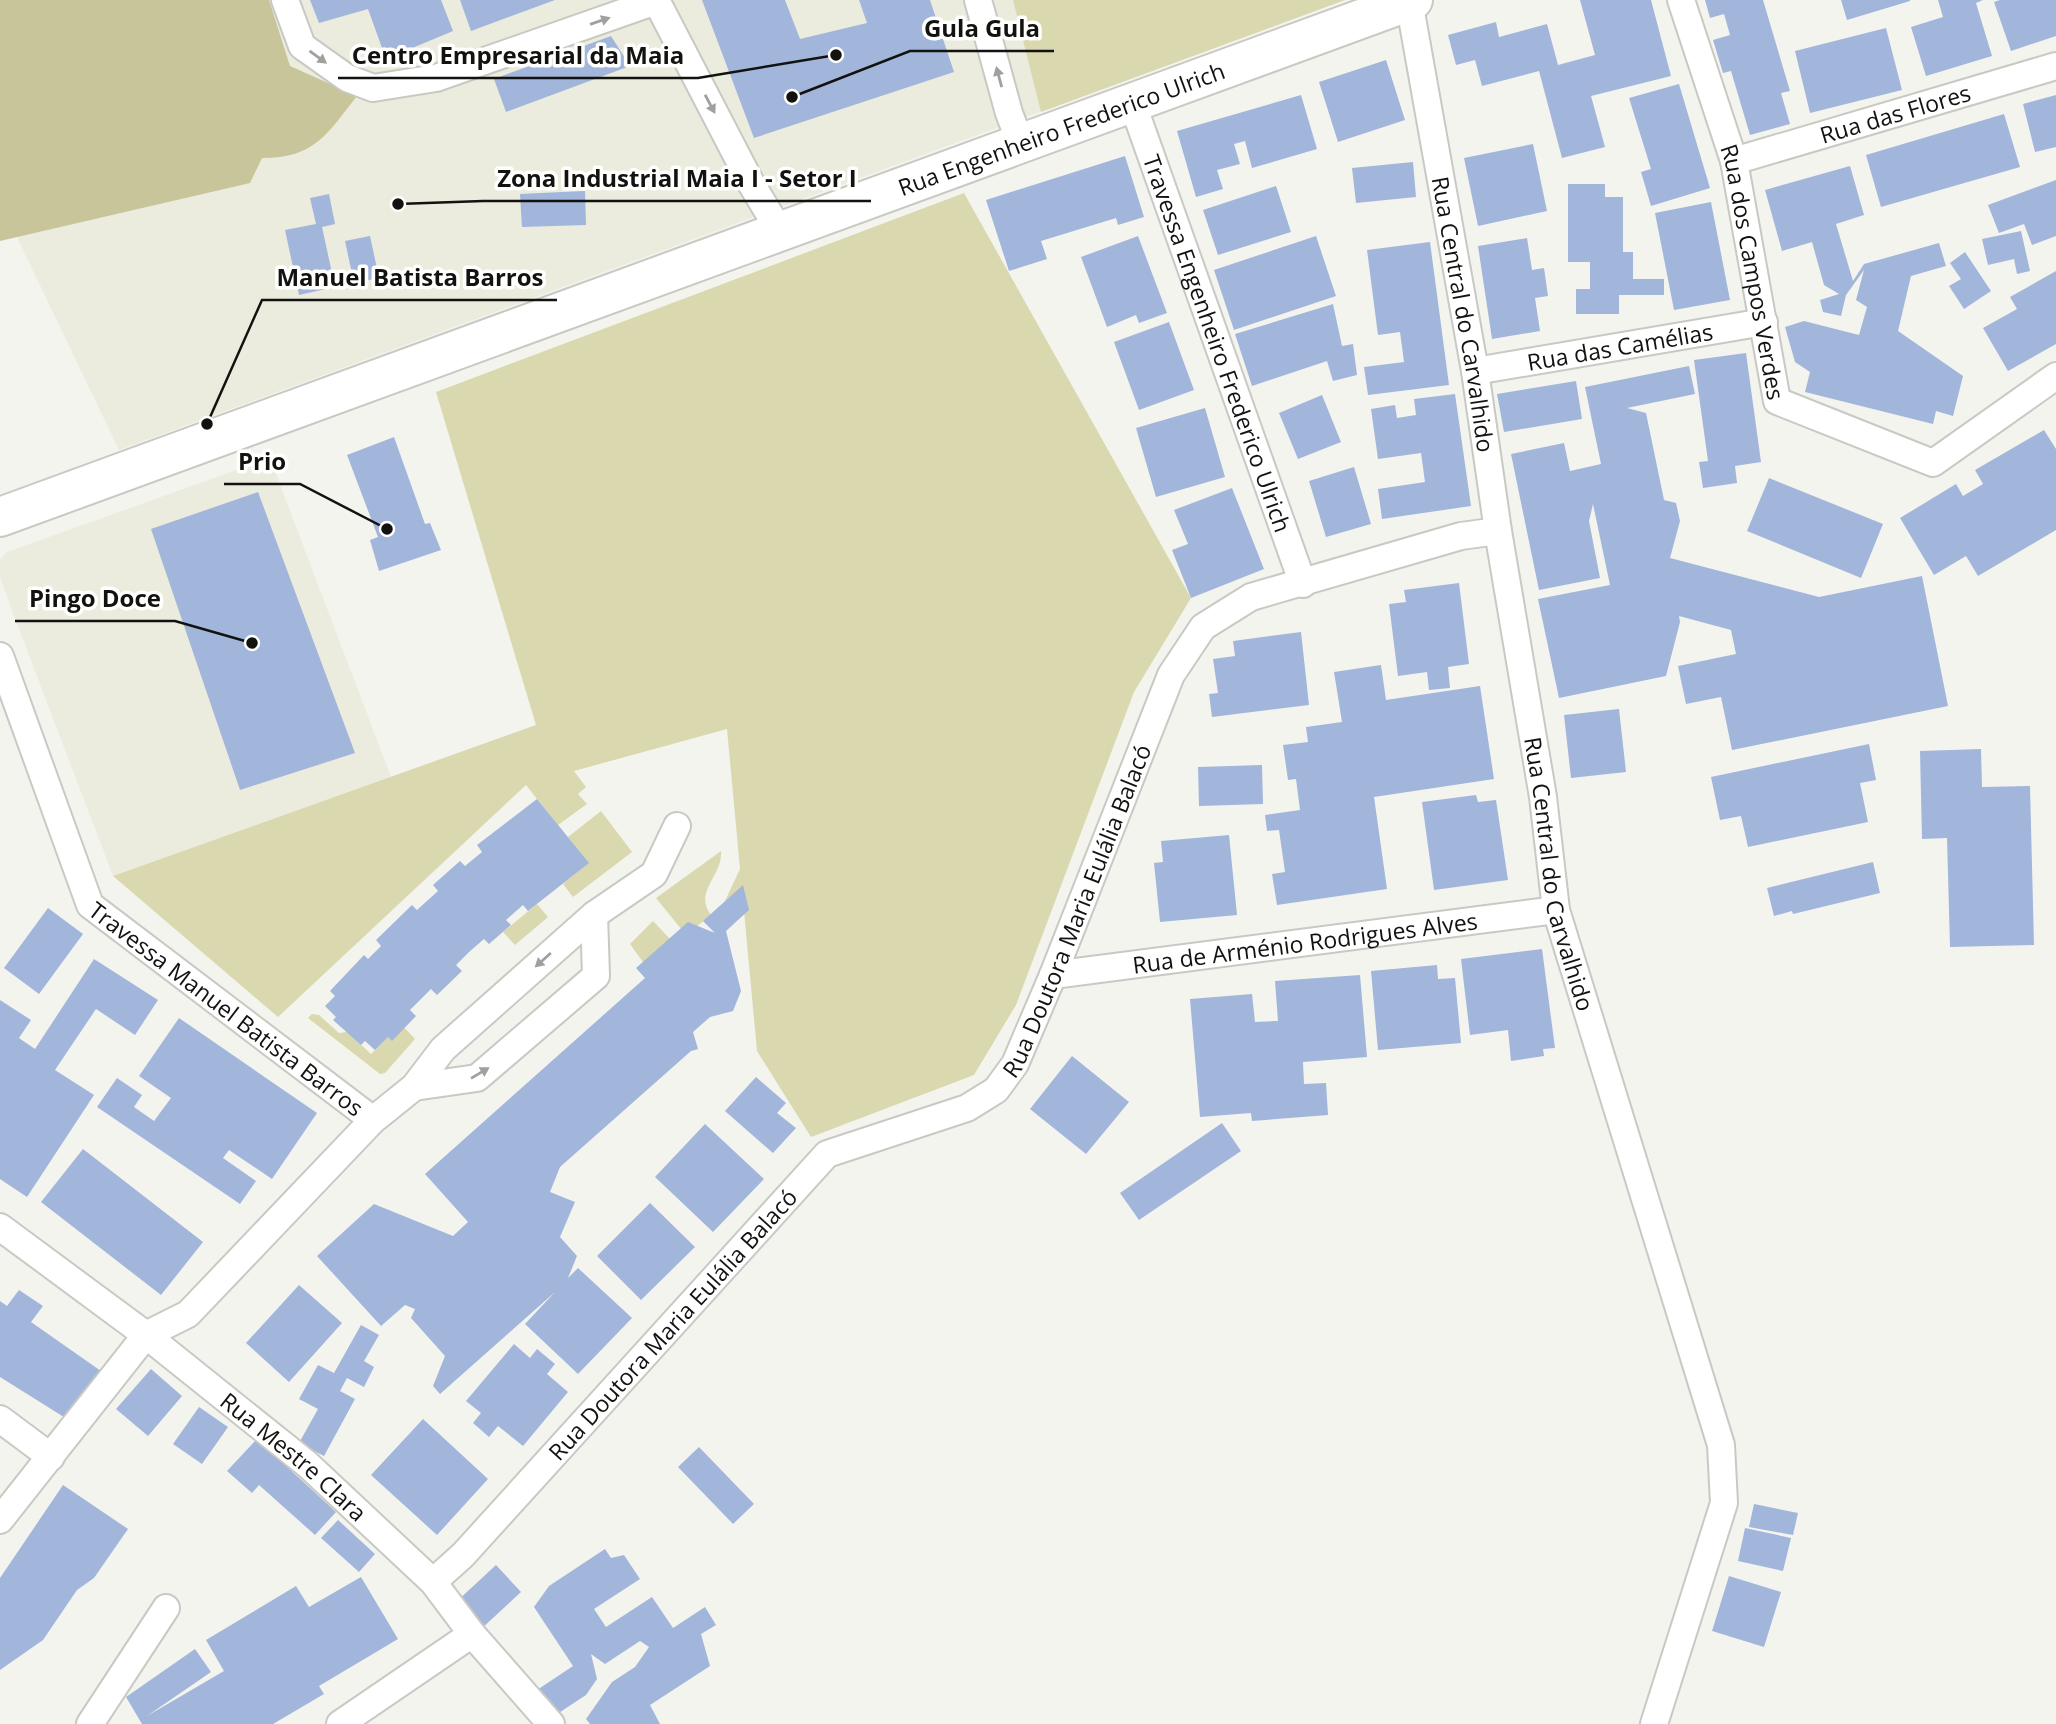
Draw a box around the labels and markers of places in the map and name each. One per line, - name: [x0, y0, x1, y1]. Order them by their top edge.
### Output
- callout: Gula Gula: [910, 6, 1054, 51]
- callout: Centro Empresarial da Maia: [338, 33, 698, 78]
- callout: Zona Industrial Maia I - Setor I: [483, 156, 871, 201]
- callout: Manuel Batista Barros: [262, 255, 557, 300]
- callout: Prio: [224, 439, 300, 484]
- callout: Pingo Doce: [15, 576, 175, 621]

